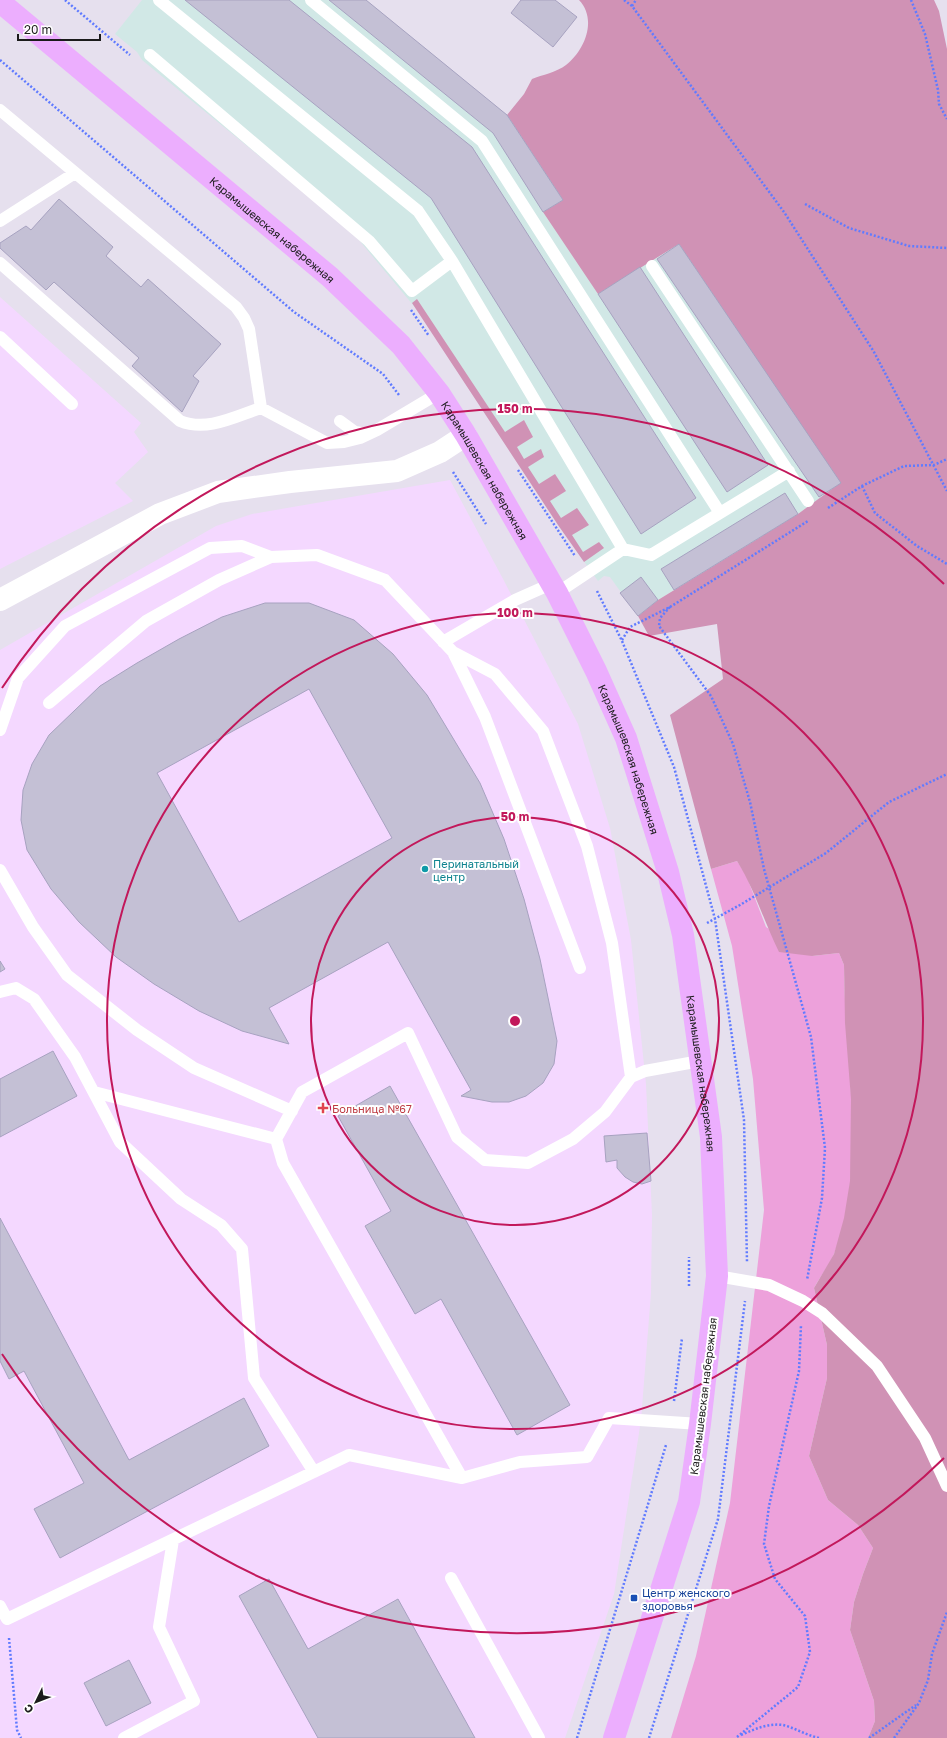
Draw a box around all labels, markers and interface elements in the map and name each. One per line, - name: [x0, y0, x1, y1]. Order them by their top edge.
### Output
- scale bar: [18, 16, 100, 42]
- text: 20 m: [24, 22, 52, 37]
- street label: Карамышевская набережная: [208, 174, 338, 285]
- street label: Карамышевская набережная: [439, 398, 531, 542]
- text: 150 m: [498, 401, 532, 416]
- text: 100 m: [497, 605, 533, 620]
- street label: Карамышевская набережная: [596, 682, 662, 836]
- text: 50 m: [501, 809, 529, 824]
- place label: Перинатальный центр: [433, 857, 519, 883]
- marker: Перинатальный центр: [420, 864, 430, 874]
- street label: Карамышевская набережная: [685, 994, 718, 1152]
- centre of rings: [508, 1014, 522, 1028]
- marker: Больница №67: [317, 1102, 329, 1114]
- place label: Больница №67: [332, 1102, 412, 1115]
- street label: Карамышевская набережная: [687, 1317, 719, 1475]
- place label: Центр женского здоровья: [642, 1586, 731, 1612]
- marker: Центр женского здоровья: [629, 1593, 639, 1603]
- north arrow: [16, 1682, 56, 1722]
- text: С: [21, 1702, 36, 1716]

